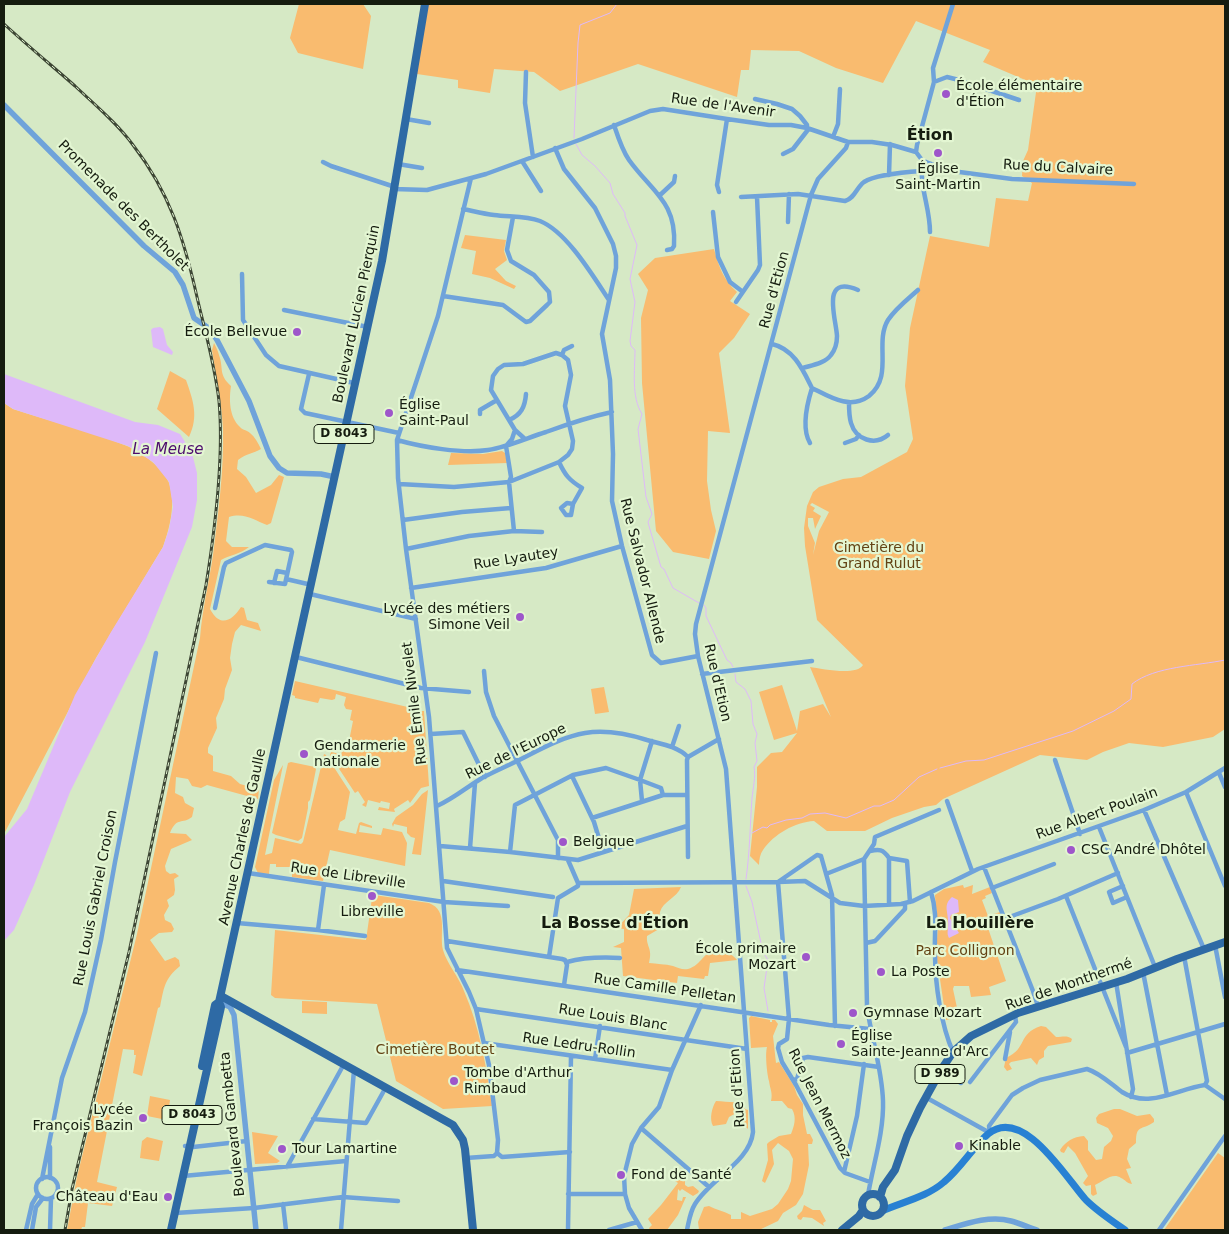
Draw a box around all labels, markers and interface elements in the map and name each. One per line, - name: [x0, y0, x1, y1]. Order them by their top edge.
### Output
- place label: École élémentaire d'Étion: [956, 78, 1082, 110]
- marker: École élémentaire d'Étion: [940, 88, 952, 100]
- street label: Rue de l'Avenir: [670, 90, 776, 122]
- district label: Étion: [907, 126, 953, 146]
- street label: Promenade des Bertholet: [54, 137, 192, 275]
- marker: Église Saint-Martin: [932, 147, 944, 159]
- street label: Rue du Calvaire: [1002, 157, 1114, 179]
- place label: Église Saint-Martin: [895, 161, 981, 193]
- street label: Boulevard Lucien Pierquin: [330, 223, 384, 405]
- street label: Rue d'Etion: [757, 249, 793, 331]
- place label: École Bellevue: [185, 324, 287, 340]
- marker: École Bellevue: [291, 326, 303, 338]
- place label: Église Saint-Paul: [399, 397, 469, 430]
- marker: Église Saint-Paul: [383, 407, 395, 419]
- road number: D 8043: [314, 424, 374, 444]
- water label: La Meuse: [132, 441, 204, 459]
- street label: Rue Salvador Allende: [616, 497, 668, 645]
- park label: Cimetière du Grand Rulut: [834, 540, 924, 572]
- street label: Rue Lyautey: [472, 544, 560, 574]
- place label: Lycée des métiers Simone Veil: [383, 601, 510, 634]
- marker: Lycée des métiers Simone Veil: [514, 611, 526, 623]
- street label: Rue Émile Nivelet: [399, 641, 431, 765]
- street label: Rue d'Etion: [700, 642, 734, 724]
- street label: Rue de l'Europe: [463, 720, 569, 784]
- place label: Gendarmerie nationale: [314, 738, 406, 770]
- street label: Avenue Charles de Gaulle: [216, 747, 270, 927]
- marker: Gendarmerie nationale: [298, 748, 310, 760]
- street label: Rue Albert Poulain: [1034, 784, 1160, 844]
- street label: Rue Louis Gabriel Croison: [71, 809, 121, 987]
- place label: Belgique: [573, 834, 634, 850]
- marker: Belgique: [557, 836, 569, 848]
- place label: CSC André Dhôtel: [1081, 842, 1206, 858]
- marker: CSC André Dhôtel: [1065, 844, 1077, 856]
- street label: Rue de Libreville: [289, 860, 407, 892]
- marker: Libreville: [366, 890, 378, 902]
- place label: Libreville: [340, 904, 404, 920]
- district label: La Bosse d'Étion: [541, 914, 689, 934]
- district label: La Houillère: [926, 914, 1034, 934]
- place label: École primaire Mozart: [695, 941, 796, 974]
- park label: Parc Collignon: [915, 943, 1015, 959]
- marker: École primaire Mozart: [800, 951, 812, 963]
- street label: Rue de Monthermé: [1003, 955, 1135, 1015]
- place label: La Poste: [891, 964, 950, 980]
- marker: La Poste: [875, 966, 887, 978]
- street label: Rue Camille Pelletan: [593, 971, 737, 1007]
- street label: Rue Louis Blanc: [557, 1001, 669, 1035]
- place label: Gymnase Mozart: [863, 1005, 981, 1021]
- marker: Gymnase Mozart: [847, 1007, 859, 1019]
- place label: Église Sainte-Jeanne d'Arc: [851, 1028, 989, 1060]
- street label: Rue Ledru-Rollin: [521, 1030, 637, 1062]
- marker: Église Sainte-Jeanne d'Arc: [835, 1038, 847, 1050]
- park label: Cimetière Boutet: [375, 1042, 495, 1058]
- street label: Rue Jean Mermoz: [784, 1046, 854, 1162]
- street label: Rue d'Etion: [727, 1048, 749, 1128]
- street label: Boulevard Gambetta: [217, 1051, 249, 1197]
- road number: D 989: [915, 1064, 965, 1084]
- place label: Tombe d'Arthur Rimbaud: [464, 1065, 571, 1098]
- marker: Tombe d'Arthur Rimbaud: [448, 1075, 460, 1087]
- place label: Lycée François Bazin: [33, 1102, 133, 1134]
- road number: D 8043: [162, 1106, 222, 1124]
- marker: Lycée François Bazin: [137, 1112, 149, 1124]
- place label: Kinable: [969, 1138, 1021, 1154]
- marker: Kinable: [953, 1140, 965, 1152]
- place label: Tour Lamartine: [292, 1141, 397, 1157]
- marker: Tour Lamartine: [276, 1143, 288, 1155]
- place label: Fond de Santé: [631, 1167, 732, 1183]
- marker: Fond de Santé: [615, 1169, 627, 1181]
- place label: Château d'Eau: [56, 1189, 158, 1205]
- marker: Château d'Eau: [162, 1191, 174, 1203]

